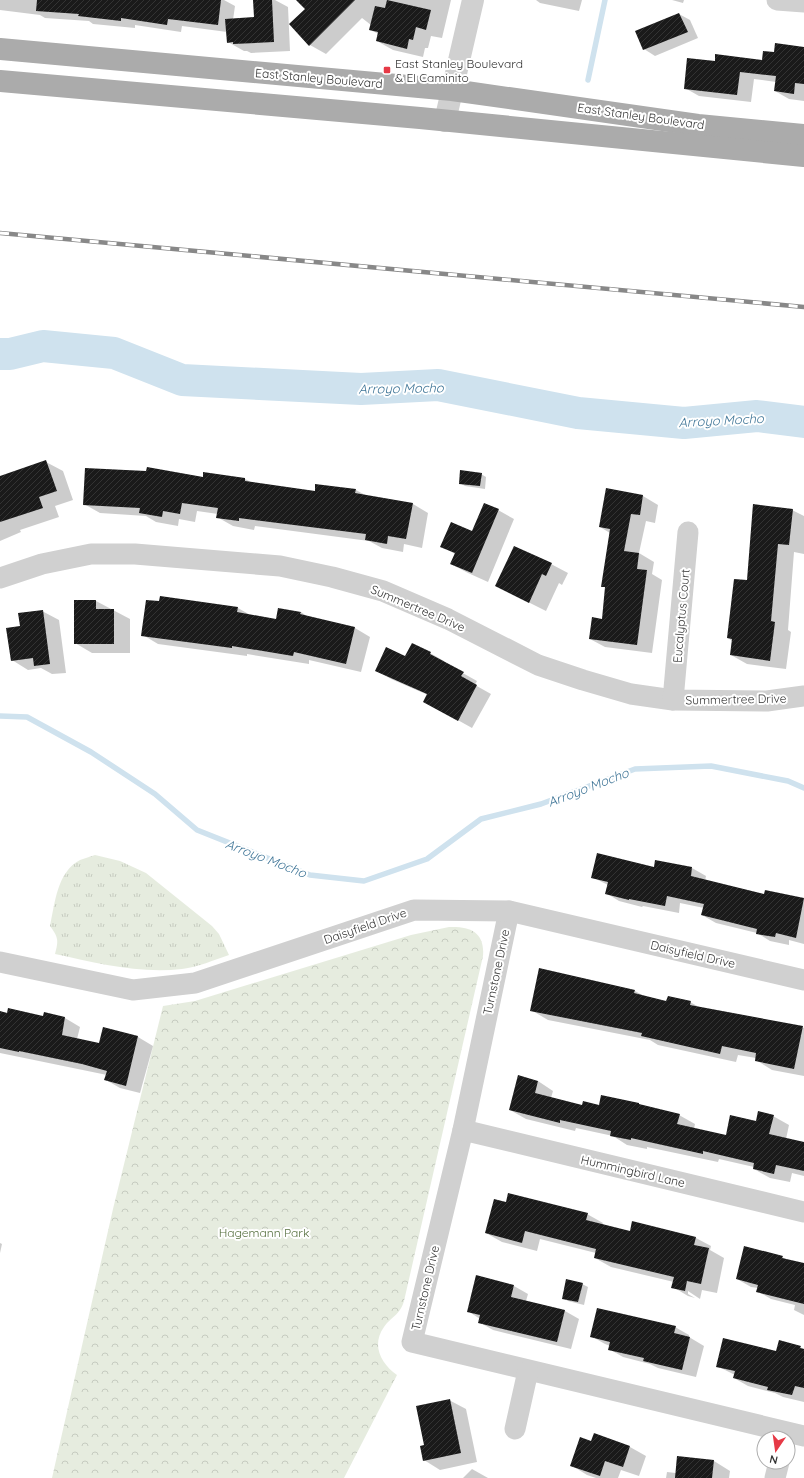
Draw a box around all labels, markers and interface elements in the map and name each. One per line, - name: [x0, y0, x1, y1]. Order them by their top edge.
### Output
- place label: East Stanley Boulevard & El Caminito: [395, 56, 523, 85]
- street label: East Stanley Boulevard: [255, 65, 383, 91]
- marker: East Stanley Boulevard & El Caminito: [382, 65, 392, 75]
- street label: East Stanley Boulevard: [577, 100, 705, 132]
- water label: Arroyo Mocho: [358, 379, 445, 397]
- water label: Arroyo Mocho: [678, 410, 765, 430]
- street label: Eucalyptus Court: [669, 568, 693, 664]
- street label: Summertree Drive: [369, 581, 468, 635]
- street label: Summertree Drive: [685, 691, 787, 707]
- water label: Arroyo Mocho: [545, 764, 632, 810]
- water label: Arroyo Mocho: [223, 835, 310, 881]
- street label: Daisyfield Drive: [322, 905, 409, 947]
- street label: Turnstone Drive: [480, 928, 512, 1016]
- street label: Daisyfield Drive: [649, 937, 737, 971]
- street label: Hummingbird Lane: [579, 1152, 687, 1190]
- park label: Hagemann Park: [219, 1225, 309, 1240]
- street label: Turnstone Drive: [408, 1244, 442, 1332]
- north arrow: [756, 1430, 796, 1470]
- text: N: [768, 1452, 779, 1467]

